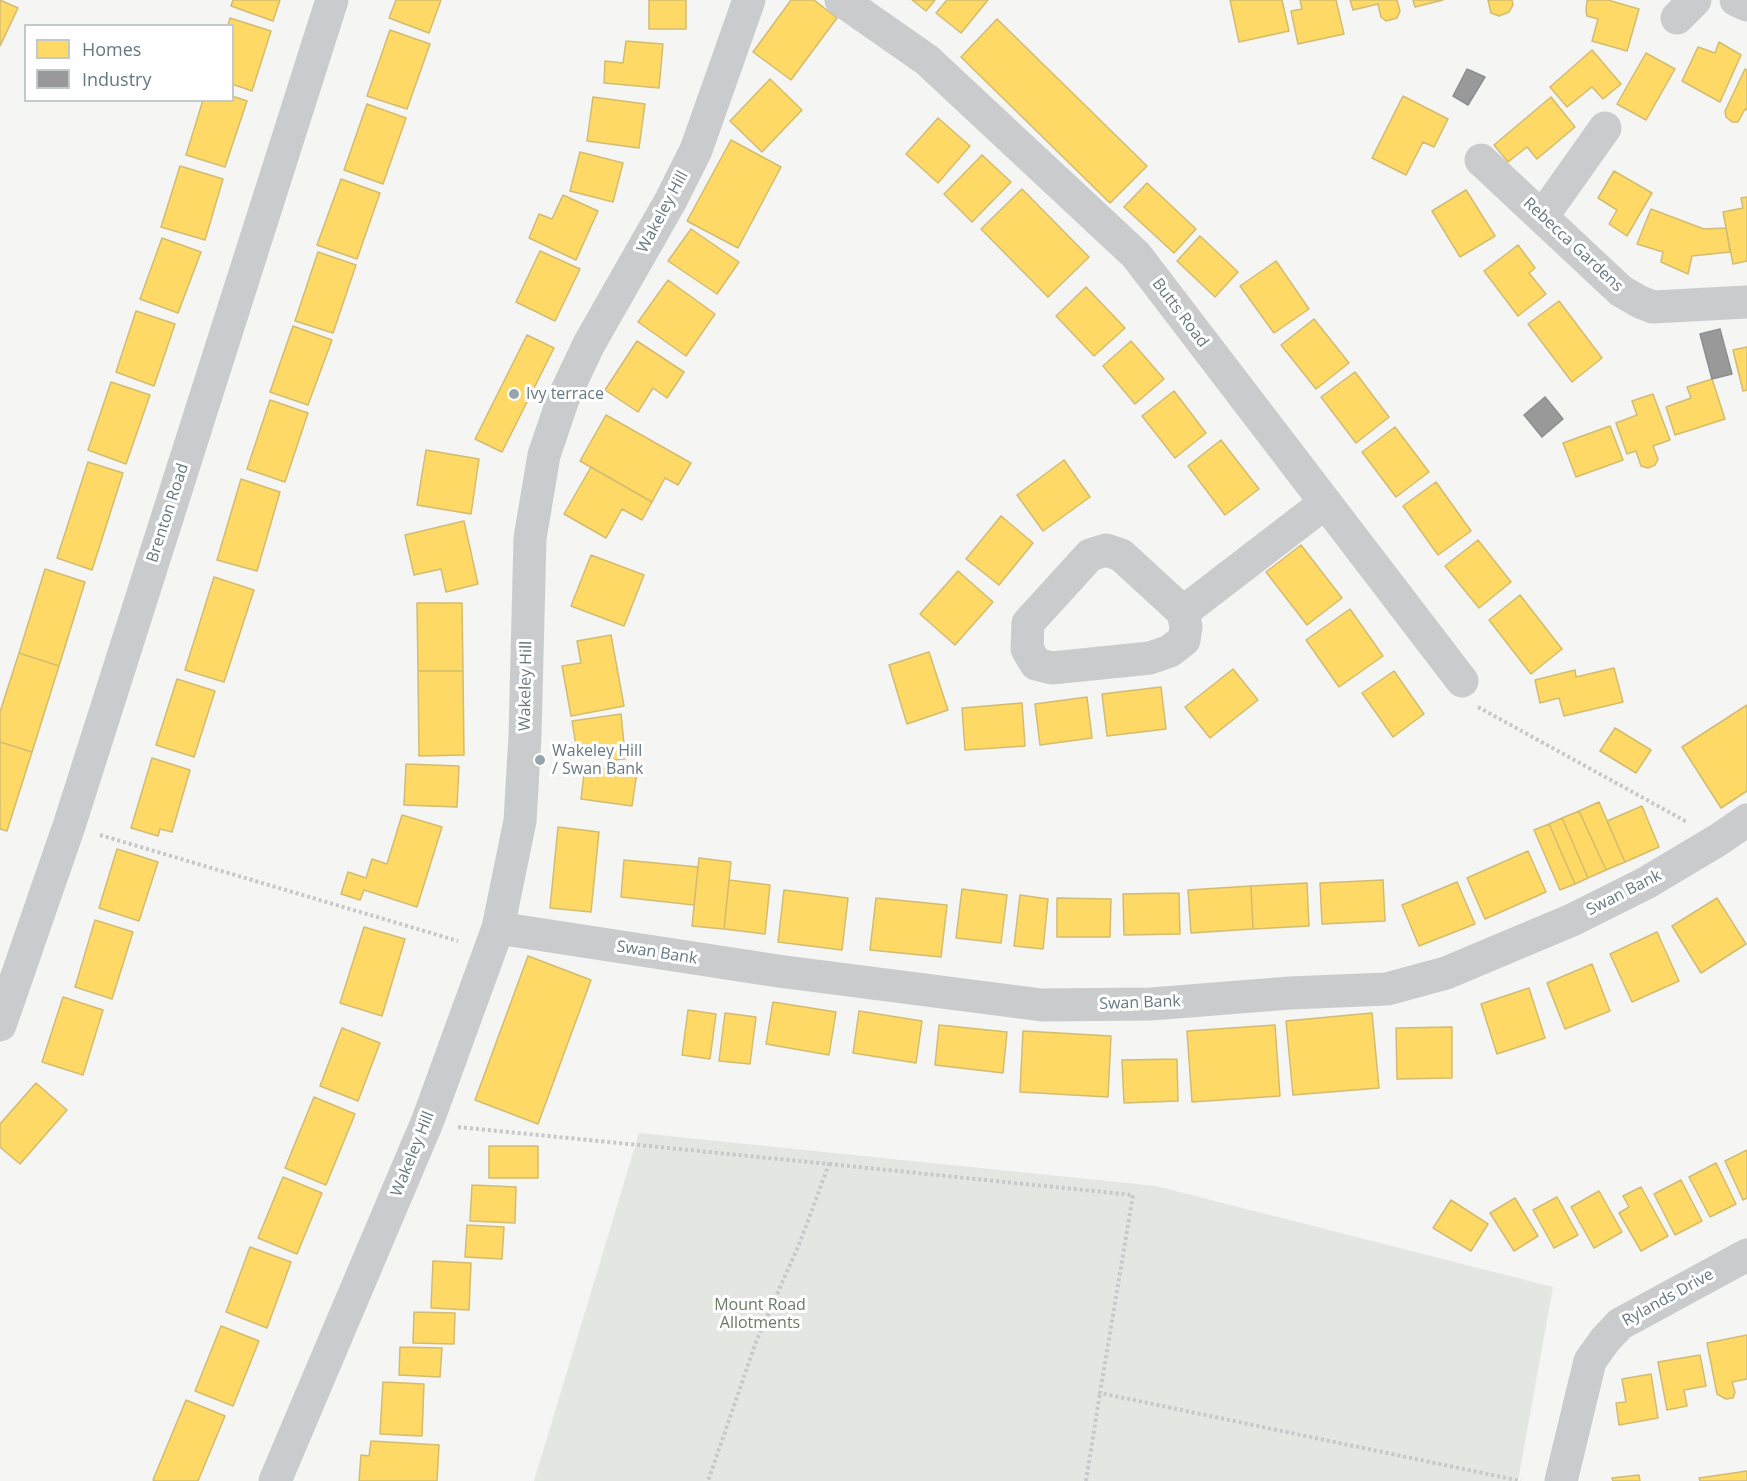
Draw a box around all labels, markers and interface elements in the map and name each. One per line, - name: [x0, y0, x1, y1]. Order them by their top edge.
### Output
- legend: [24, 24, 234, 102]
- text: Homes: [82, 37, 141, 61]
- text: Industry: [82, 67, 152, 91]
- street label: Wakeley Hill: [633, 168, 693, 256]
- street label: Rebecca Gardens: [1519, 194, 1627, 296]
- street label: Butts Road: [1148, 275, 1212, 351]
- place label: Ivy terrace: [526, 384, 604, 404]
- marker: Ivy terrace: [507, 387, 521, 401]
- street label: Brenton Road: [143, 461, 193, 565]
- street label: Wakeley Hill: [516, 641, 536, 731]
- place label: Wakeley Hill / Swan Bank: [552, 741, 644, 779]
- marker: Wakeley Hill / Swan Bank: [533, 753, 547, 767]
- street label: Swan Bank: [1583, 866, 1665, 920]
- street label: Swan Bank: [615, 937, 699, 969]
- street label: Swan Bank: [1099, 992, 1181, 1014]
- street label: Wakeley Hill: [387, 1109, 439, 1199]
- street label: Rylands Drive: [1619, 1265, 1717, 1331]
- park label: Mount Road Allotments: [714, 1295, 806, 1333]

